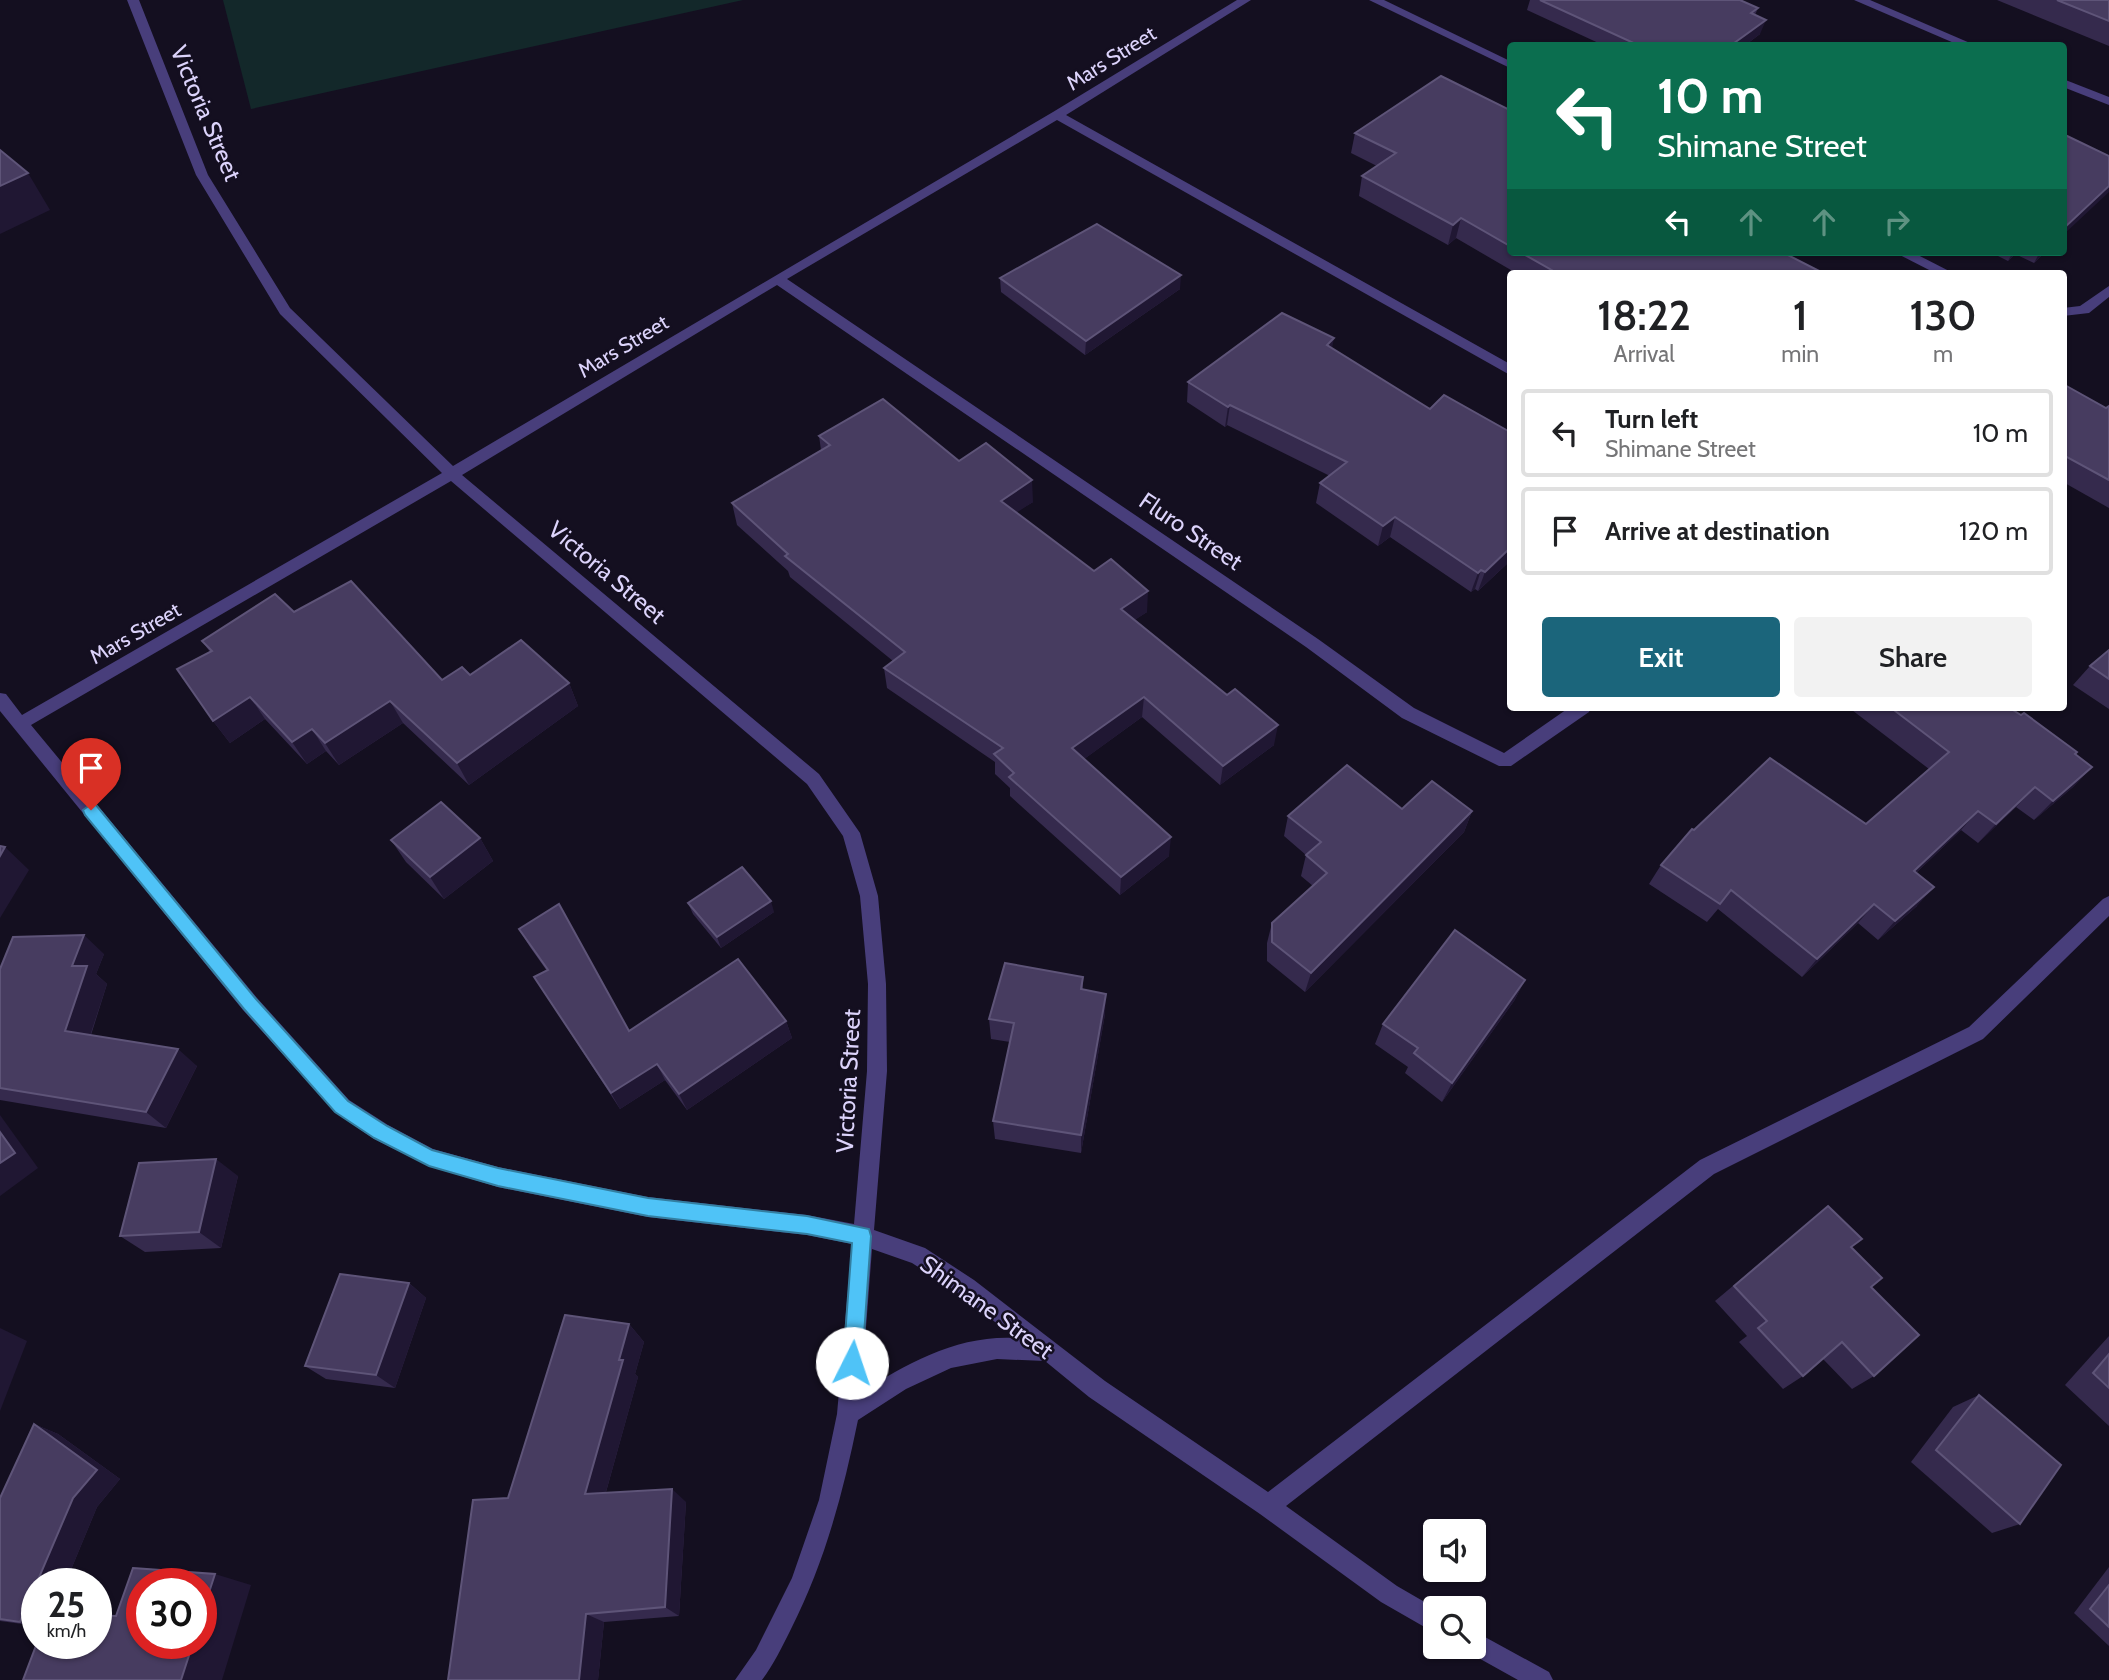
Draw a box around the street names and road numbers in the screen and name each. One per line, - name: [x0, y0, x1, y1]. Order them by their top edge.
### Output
- street label: Mars Street: [1062, 21, 1160, 95]
- street label: Victoria Street: [164, 41, 248, 185]
- street label: Mars Street: [573, 309, 673, 383]
- street label: Fluro Street: [1134, 486, 1248, 576]
- street label: Victoria Street: [542, 515, 672, 629]
- street label: Mars Street: [85, 597, 185, 669]
- street label: Victoria Street: [830, 1008, 866, 1154]
- street label: Shimane Street: [915, 1249, 1059, 1365]

